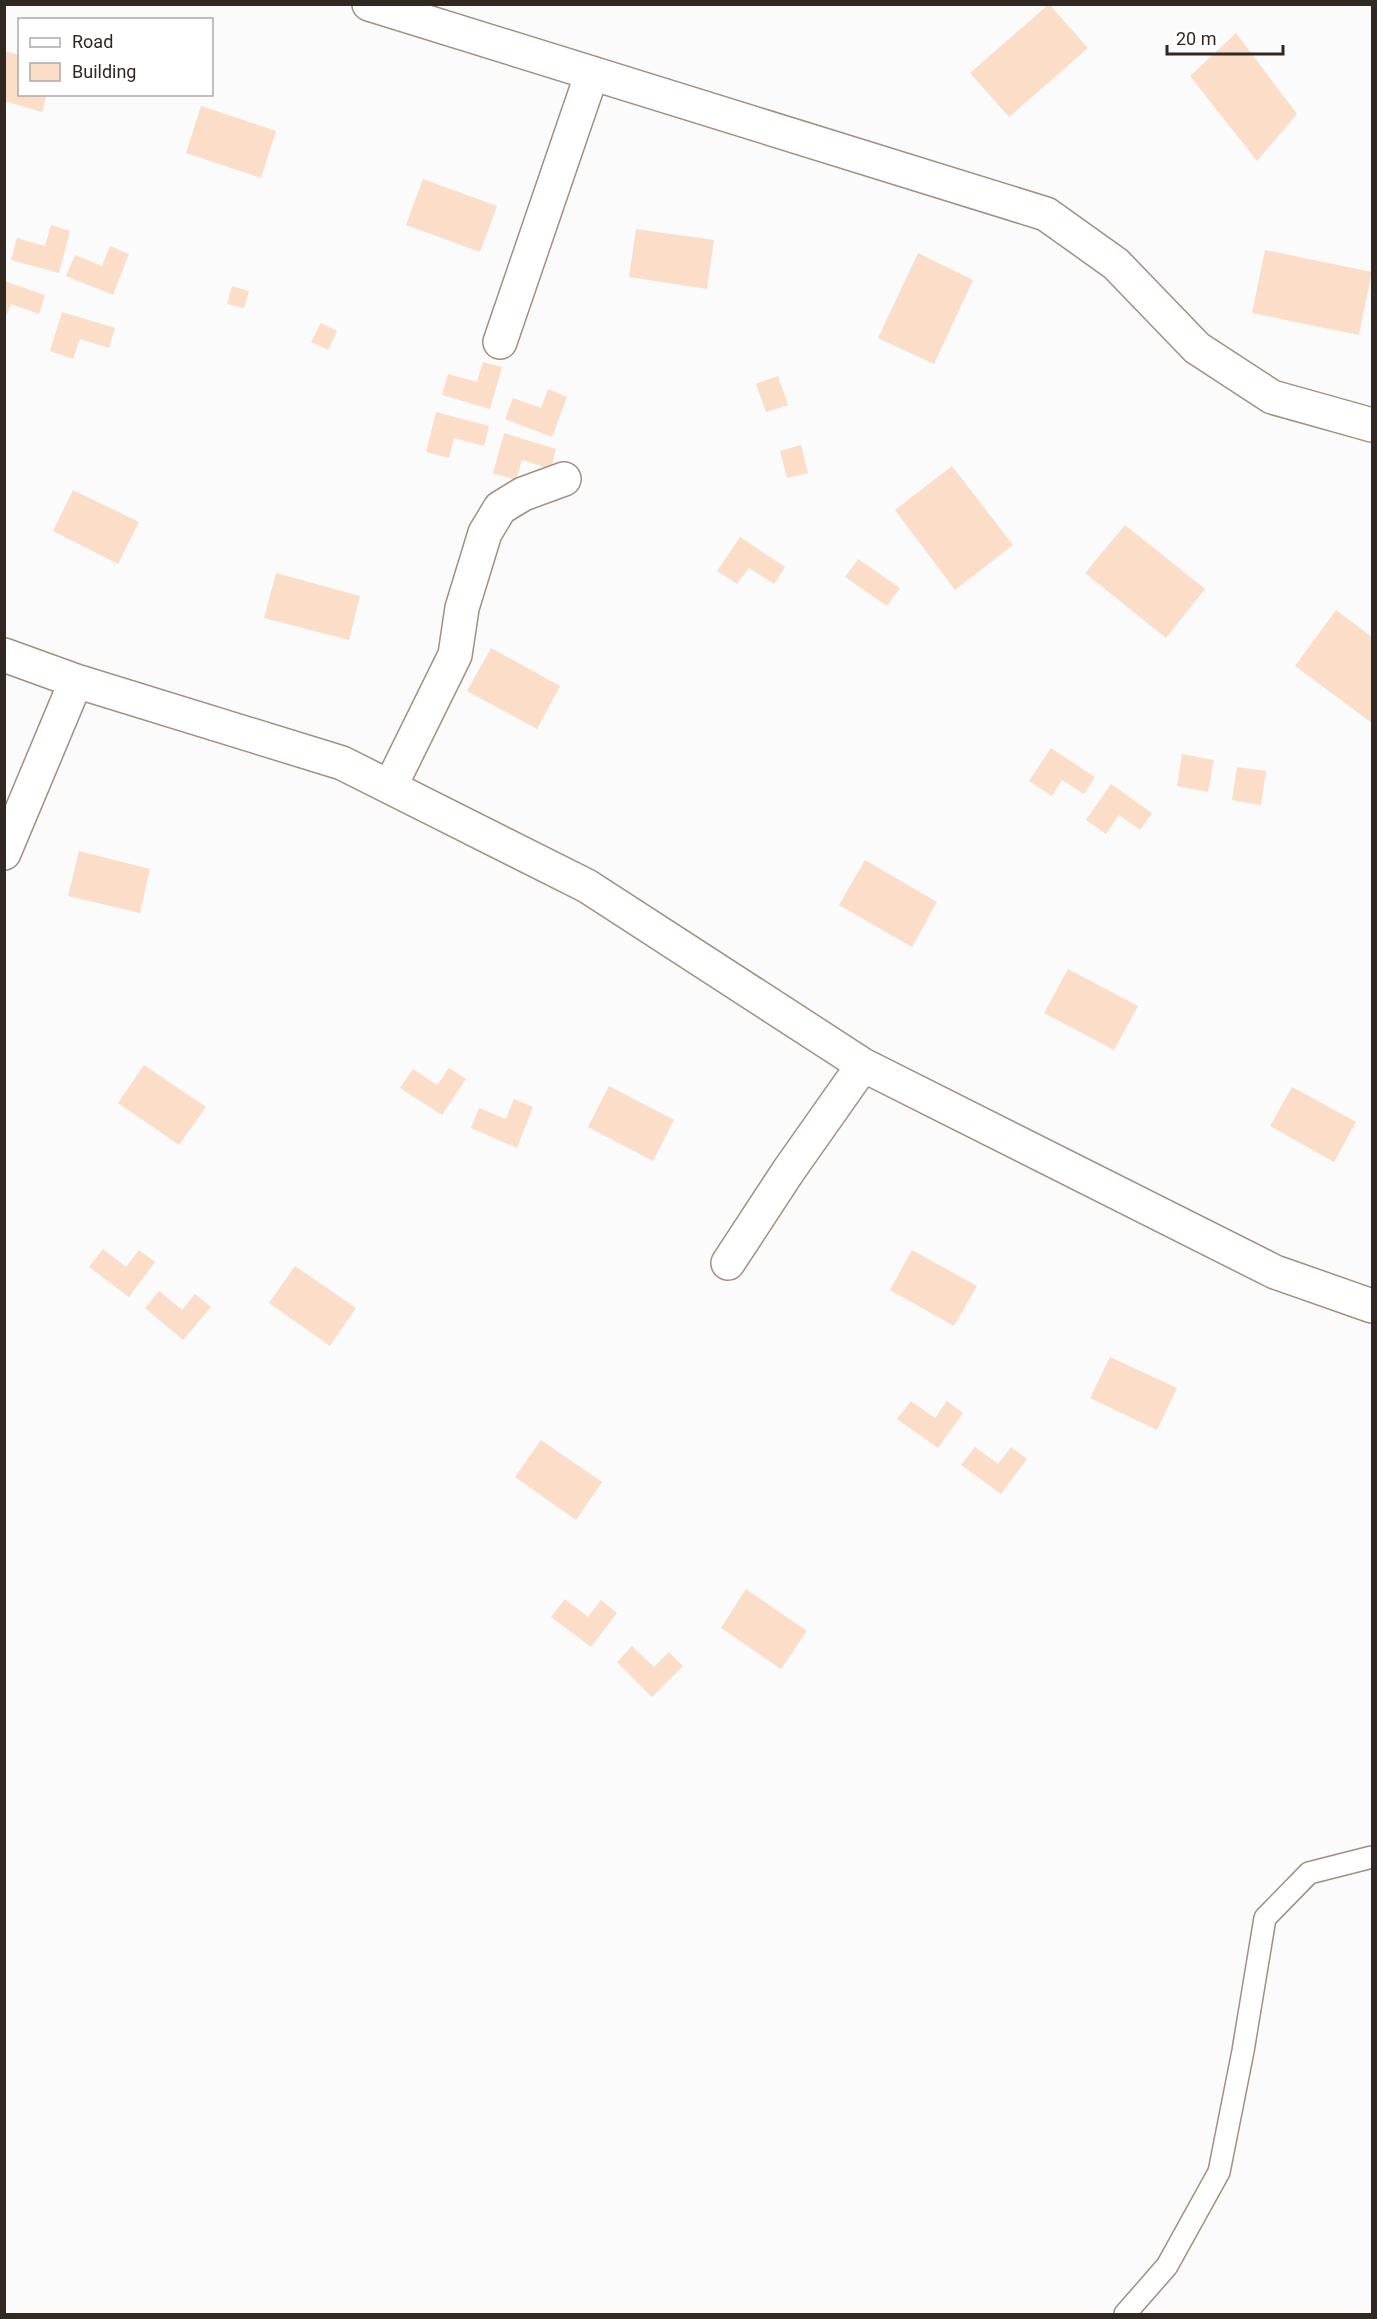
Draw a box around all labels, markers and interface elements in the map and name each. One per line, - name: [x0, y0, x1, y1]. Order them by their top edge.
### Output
- legend: [18, 18, 213, 96]
- scale bar: [1167, 18, 1282, 56]
- text: 20 m: [1176, 28, 1216, 49]
- text: Road: [72, 31, 113, 52]
- text: Building: [72, 61, 136, 82]

